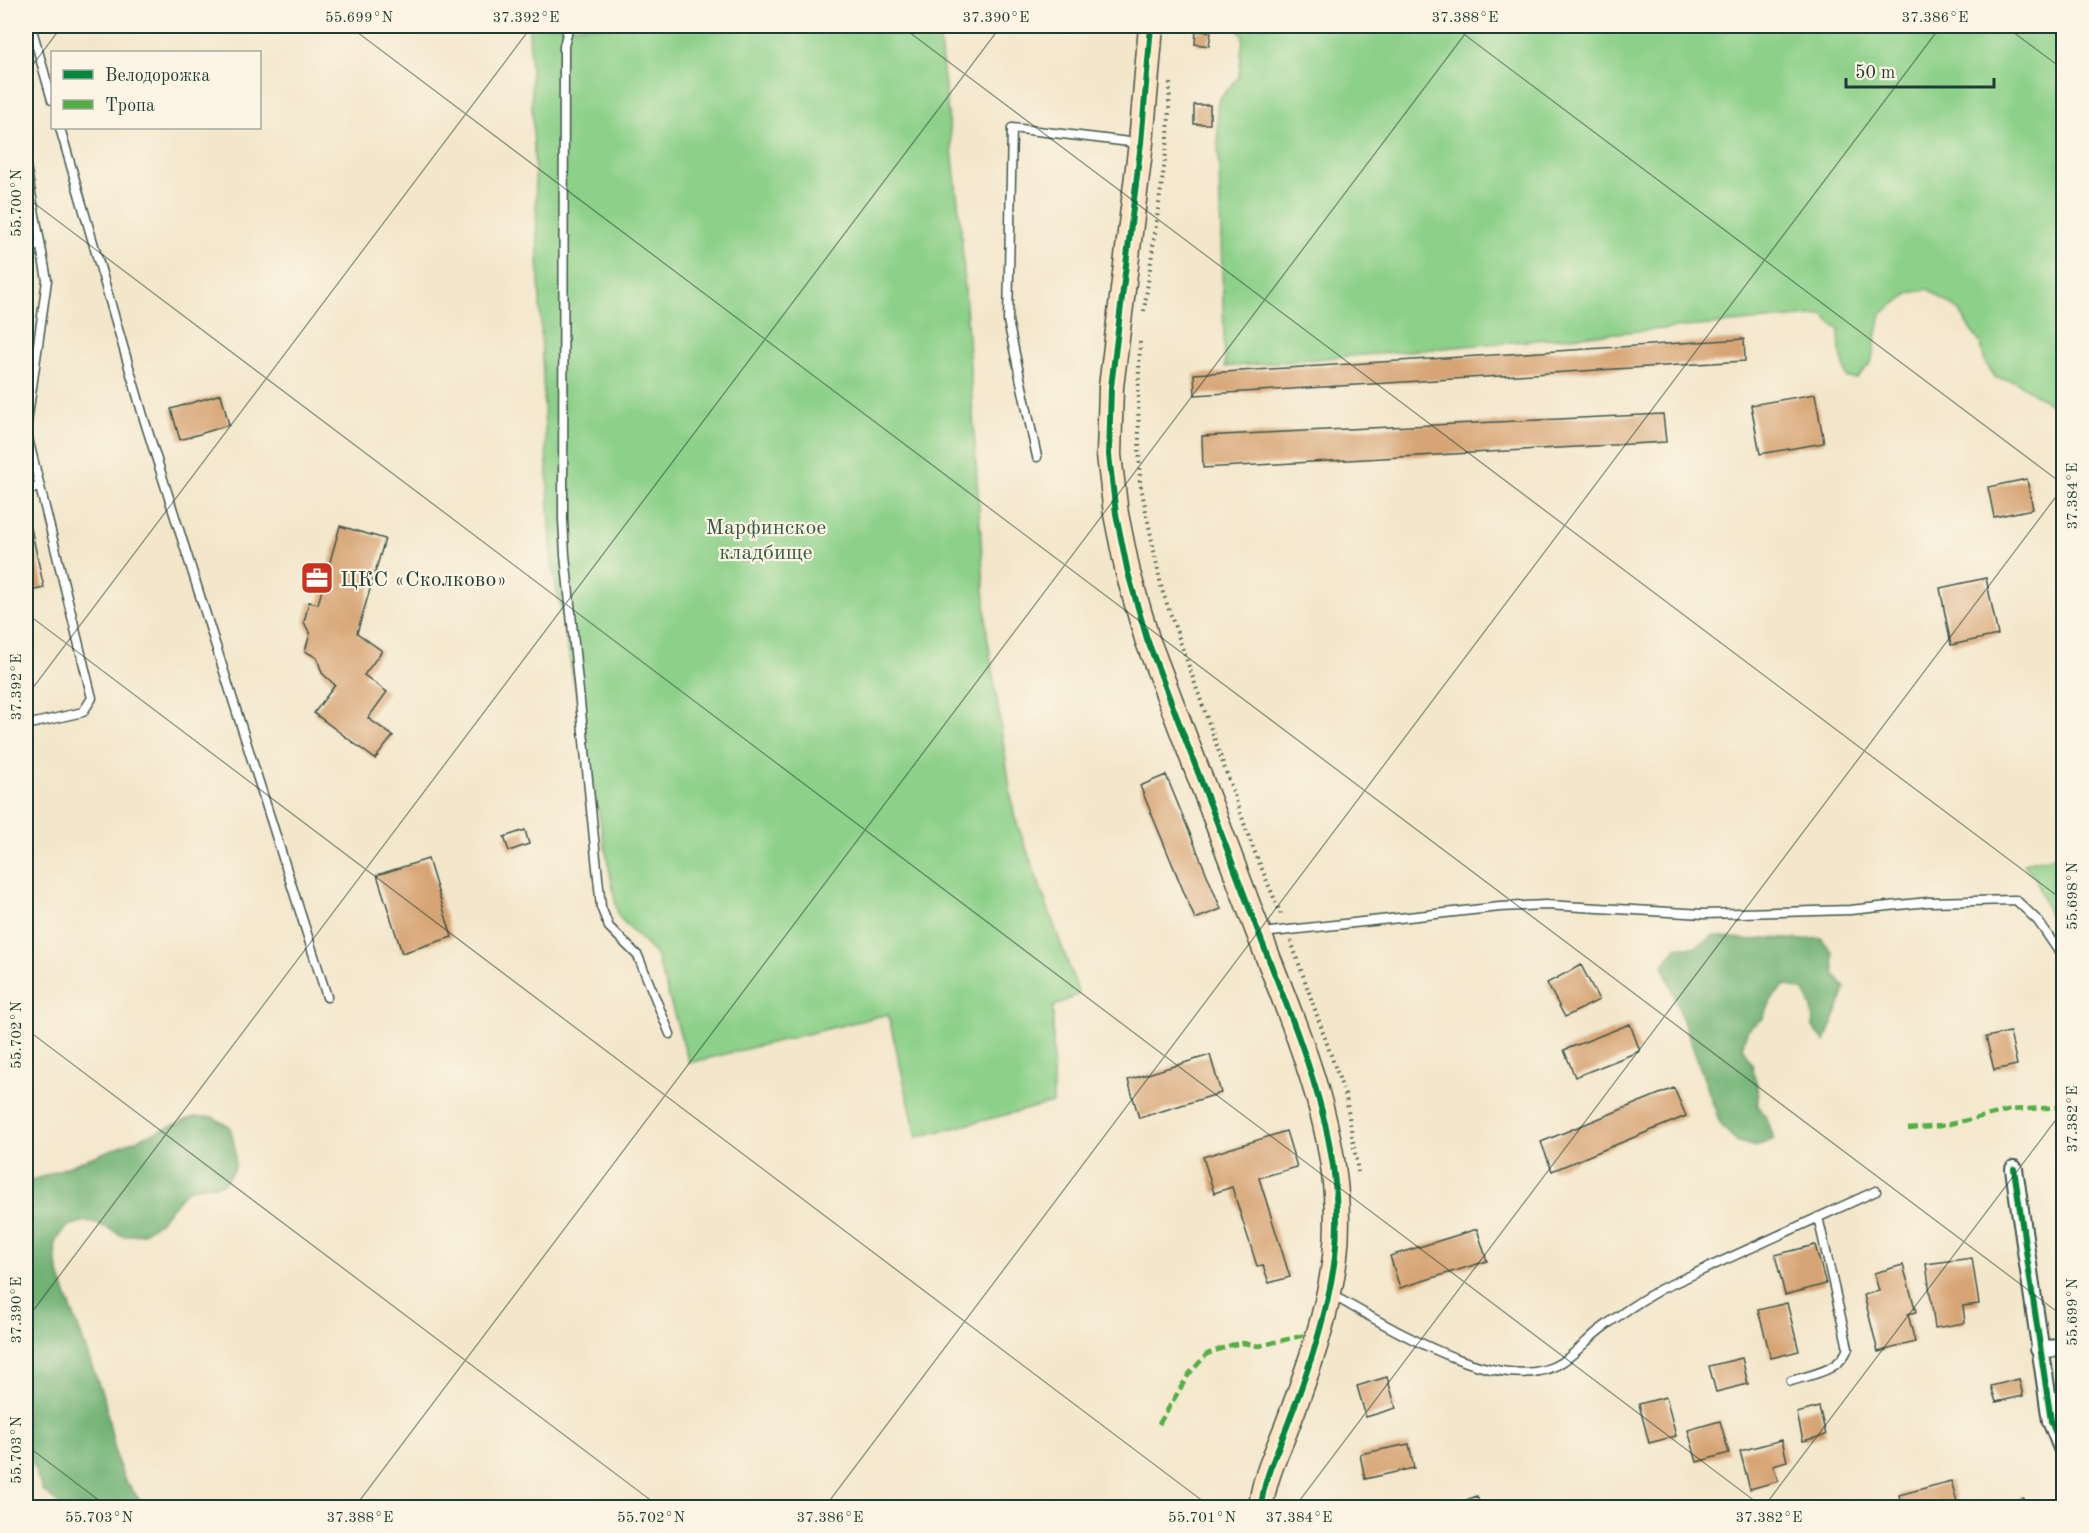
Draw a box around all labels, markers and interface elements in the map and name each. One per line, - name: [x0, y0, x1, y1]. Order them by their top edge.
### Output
- text: 55.699°N: [325, 11, 393, 26]
- text: 37.392°E: [493, 11, 559, 26]
- text: 37.390°E: [963, 11, 1029, 26]
- text: 37.388°E: [1432, 11, 1498, 26]
- text: 37.386°E: [1902, 11, 1968, 26]
- legend: [51, 51, 261, 129]
- scale bar: [1846, 51, 1994, 89]
- text: 50 m: [1855, 64, 1895, 82]
- text: Велодорожка: [105, 67, 210, 85]
- text: Тропа: [105, 97, 155, 115]
- text: 55.700°N: [10, 169, 25, 237]
- text: 37.384°E: [2066, 463, 2081, 529]
- park label: Марфинское кладбище: [706, 517, 826, 564]
- office icon: ЦКС «Сколково»: [299, 560, 335, 596]
- place label: ЦКС «Сколково»: [340, 569, 507, 591]
- text: 37.392°E: [10, 654, 25, 720]
- text: 55.698°N: [2066, 862, 2081, 930]
- text: 55.702°N: [10, 1001, 25, 1069]
- text: 37.382°E: [2066, 1086, 2081, 1152]
- text: 37.390°E: [10, 1277, 25, 1343]
- text: 55.699°N: [2066, 1278, 2081, 1346]
- text: 55.703°N: [10, 1416, 25, 1484]
- text: 55.703°N: [65, 1511, 133, 1526]
- text: 37.388°E: [327, 1511, 393, 1526]
- text: 55.702°N: [617, 1511, 685, 1526]
- text: 37.386°E: [797, 1511, 863, 1526]
- text: 55.701°N: [1168, 1511, 1236, 1526]
- text: 37.384°E: [1266, 1511, 1332, 1526]
- text: 37.382°E: [1736, 1511, 1802, 1526]

